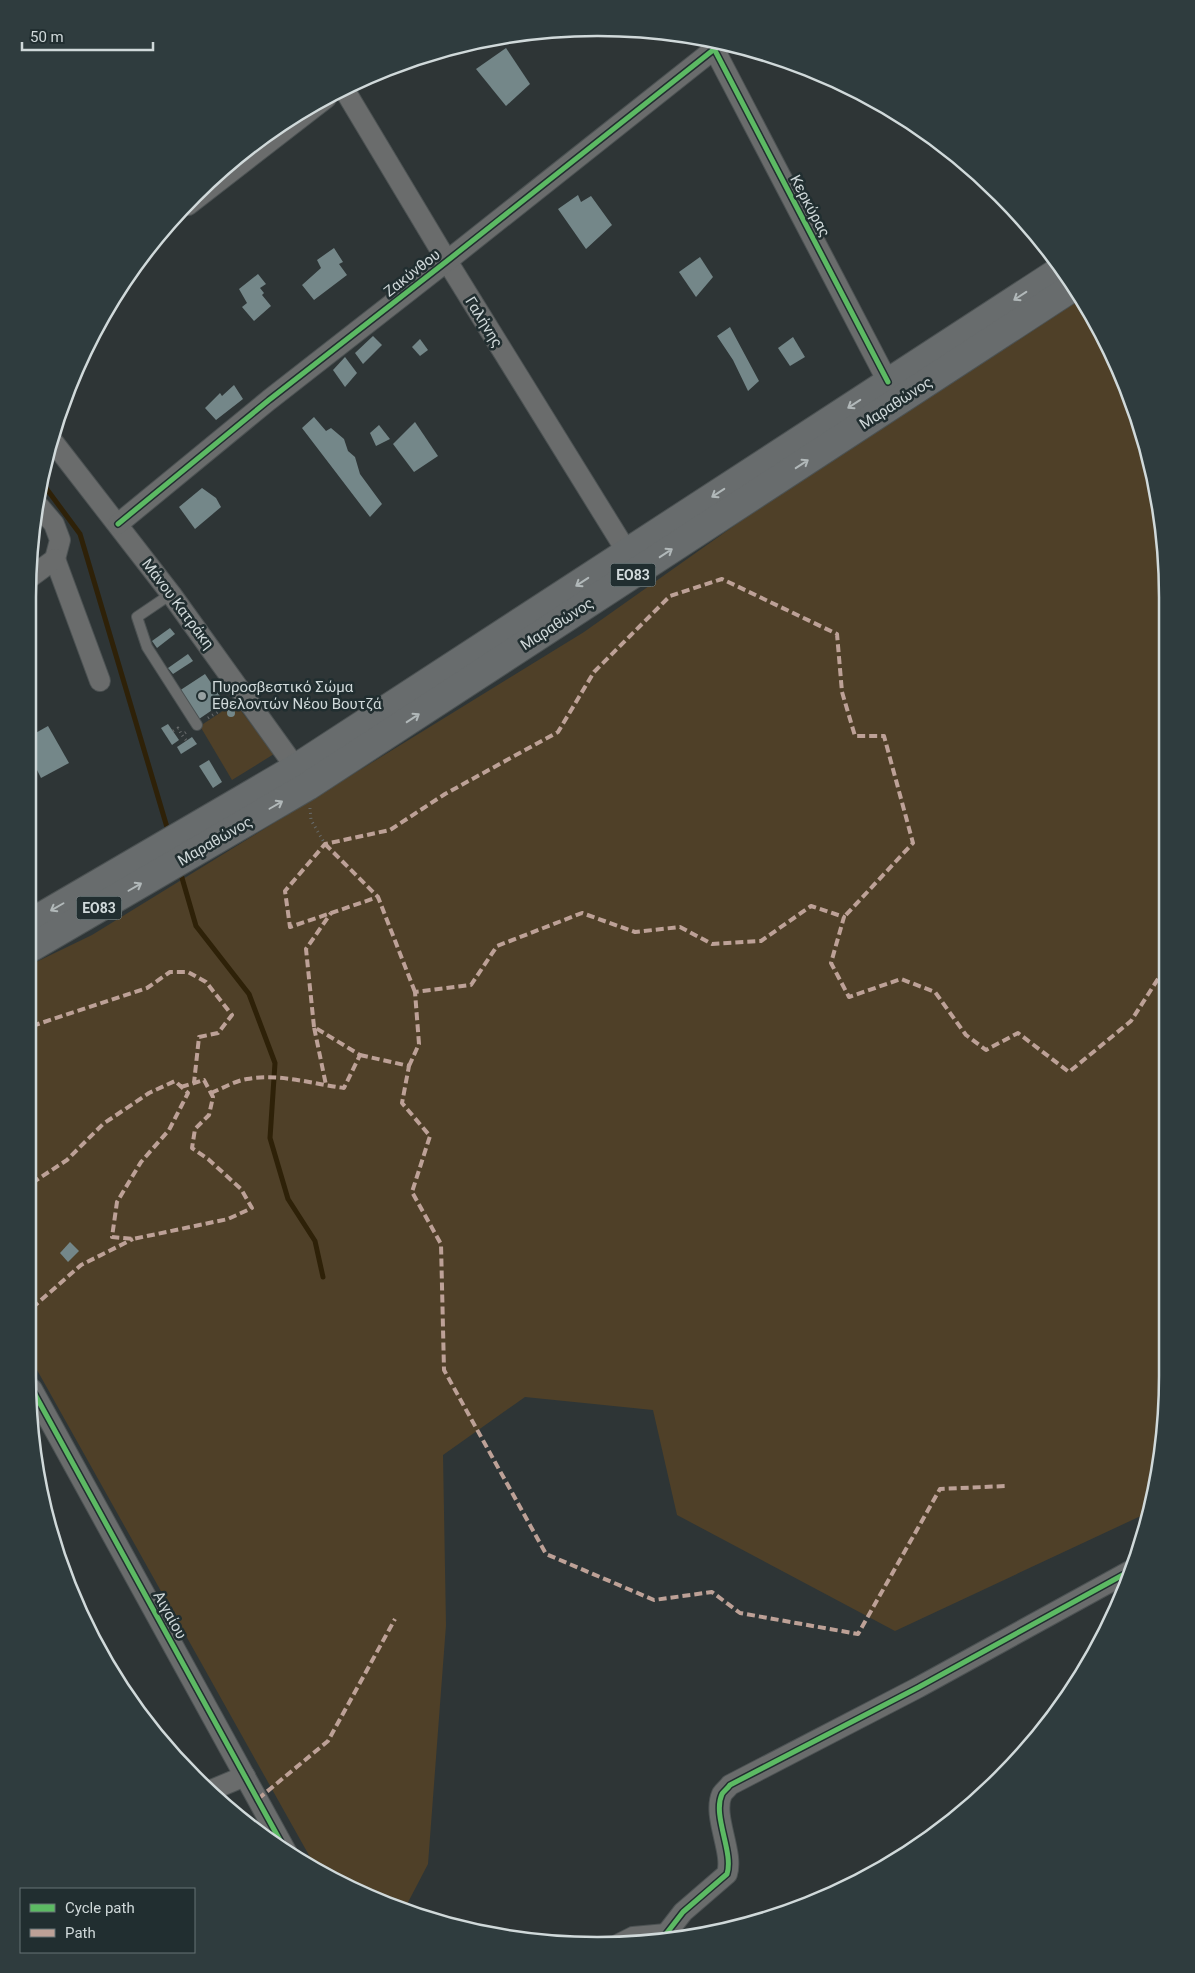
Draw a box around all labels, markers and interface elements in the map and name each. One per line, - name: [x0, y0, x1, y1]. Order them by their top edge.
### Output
- scale bar: [22, 20, 154, 52]
- text: 50 m: [30, 28, 64, 46]
- street label: Κερκύρας: [786, 172, 834, 240]
- street label: Ζακύνθου: [380, 245, 444, 301]
- one-way arrow: [1013, 292, 1027, 302]
- street label: Γαλήνης: [461, 293, 507, 351]
- street label: Μαραθώνος: [856, 373, 936, 433]
- one-way arrow: [847, 399, 861, 409]
- one-way arrow: [795, 459, 809, 469]
- one-way arrow: [711, 488, 725, 498]
- one-way arrow: [659, 547, 673, 557]
- street label: Μάνου Κατράκη: [138, 555, 218, 653]
- road number: ΕΟ83: [610, 564, 656, 586]
- one-way arrow: [575, 576, 589, 587]
- street label: Μαραθώνος: [517, 594, 597, 654]
- place label: Πυροσβεστικό Σώμα Εθελοντών Νέου Βουτζά: [212, 678, 382, 713]
- marker: Πυροσβεστικό Σώμα Εθελοντών Νέου Βουτζά: [196, 690, 208, 702]
- one-way arrow: [406, 713, 420, 723]
- one-way arrow: [268, 800, 283, 810]
- street label: Μαραθώνος: [174, 812, 256, 870]
- one-way arrow: [127, 882, 141, 892]
- road number: ΕΟ83: [76, 896, 122, 920]
- one-way arrow: [51, 903, 65, 913]
- street label: Αιγαίου: [150, 1588, 190, 1642]
- legend: [20, 1888, 195, 1953]
- text: Cycle path: [65, 1899, 135, 1917]
- text: Path: [65, 1924, 96, 1942]

